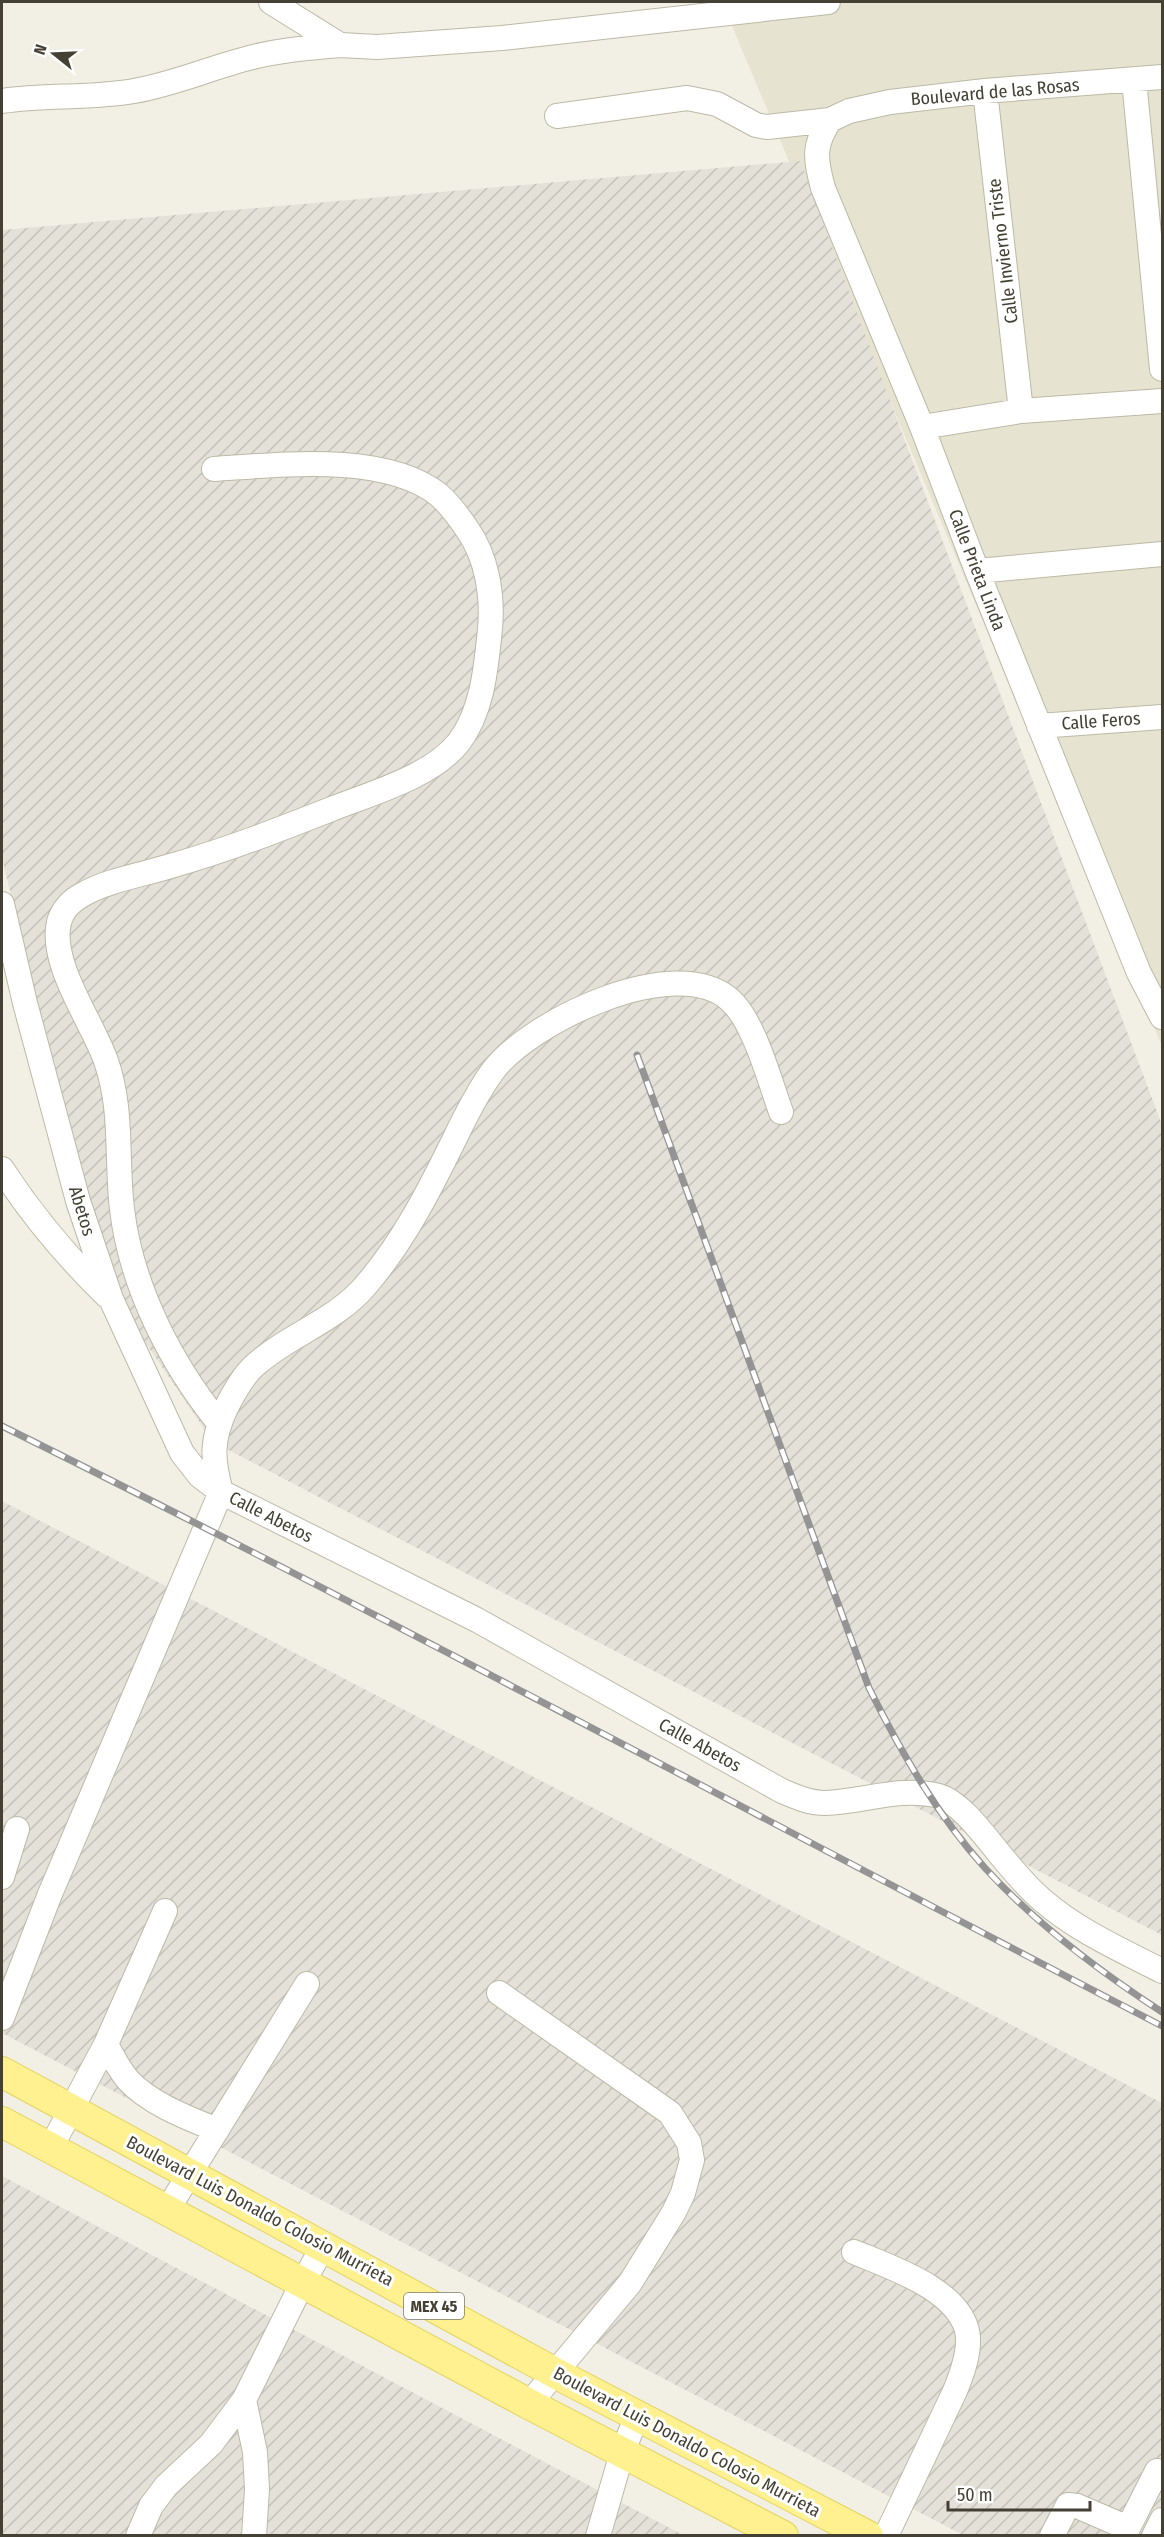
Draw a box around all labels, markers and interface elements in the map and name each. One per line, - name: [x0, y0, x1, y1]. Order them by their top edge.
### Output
- north arrow: [24, 24, 84, 84]
- text: N: [30, 42, 51, 57]
- street label: Boulevard de las Rosas: [910, 74, 1081, 110]
- street label: Calle Invierno Triste: [983, 177, 1023, 325]
- street label: Calle Prieta Linda: [944, 506, 1010, 634]
- street label: Calle Feros: [1061, 707, 1142, 735]
- street label: Abetos: [64, 1184, 100, 1239]
- street label: Calle Abetos: [226, 1487, 317, 1548]
- street label: Calle Abetos: [655, 1713, 745, 1777]
- street label: Boulevard Luis Donaldo Colosio Murrieta: [123, 2131, 397, 2291]
- road number: MEX 45: [404, 2293, 464, 2319]
- street label: Boulevard Luis Donaldo Colosio Murrieta: [550, 2362, 824, 2522]
- scale bar: [948, 2474, 1090, 2512]
- text: 50 m: [957, 2484, 993, 2506]

